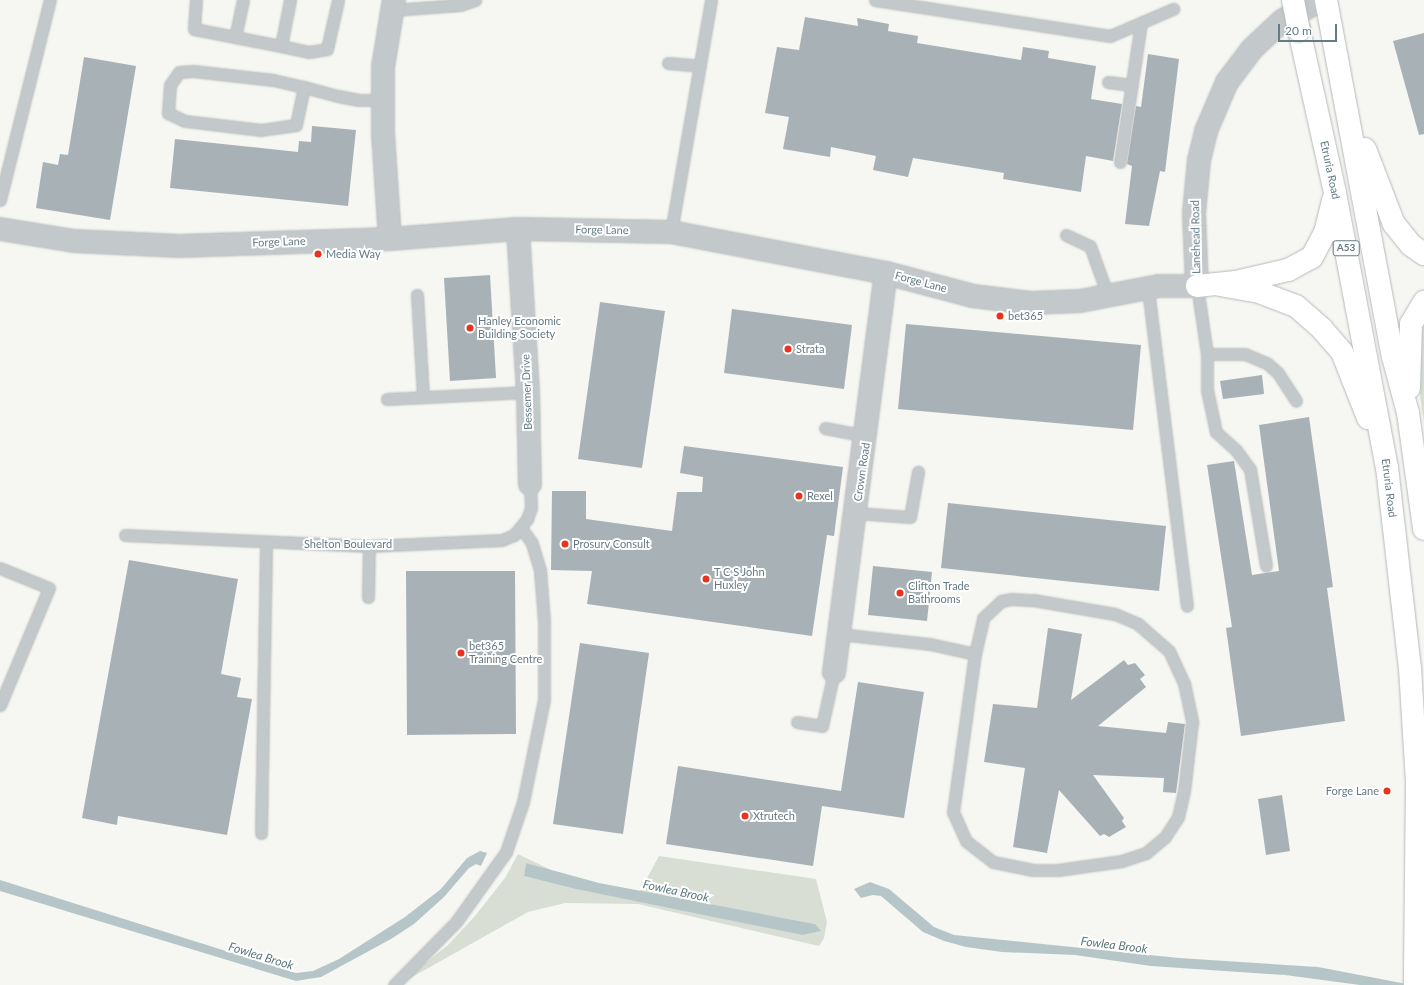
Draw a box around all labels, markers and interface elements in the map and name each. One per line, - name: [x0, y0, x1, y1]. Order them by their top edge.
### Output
- scale bar: [1280, 16, 1339, 42]
- text: 20 m: [1285, 23, 1312, 38]
- street label: Etruria Road: [1317, 140, 1343, 200]
- street label: Lanehead Road: [1189, 200, 1203, 274]
- street label: Forge Lane: [575, 223, 629, 237]
- street label: Forge Lane: [252, 234, 306, 250]
- road number: A53: [1332, 240, 1360, 256]
- place label: Media Way: [326, 247, 381, 261]
- marker: Media Way: [313, 249, 323, 259]
- street label: Forge Lane: [894, 269, 948, 295]
- place label: bet365: [1008, 309, 1043, 323]
- marker: bet365: [995, 311, 1005, 321]
- place label: Hanley Economic Building Society: [478, 315, 561, 341]
- marker: Hanley Economic Building Society: [465, 323, 475, 333]
- place label: Strata: [796, 342, 824, 356]
- marker: Strata: [783, 344, 793, 354]
- street label: Bessemer Drive: [519, 354, 535, 430]
- street label: Crown Road: [851, 442, 873, 502]
- street label: Etruria Road: [1379, 458, 1399, 518]
- place label: Rexel: [807, 489, 833, 503]
- marker: Rexel: [794, 491, 804, 501]
- street label: Shelton Boulevard: [304, 537, 392, 551]
- place label: Prosurv Consult: [573, 537, 650, 551]
- marker: Prosurv Consult: [560, 539, 570, 549]
- place label: T C S John Huxley: [714, 566, 765, 592]
- marker: T C S John Huxley: [701, 574, 711, 584]
- place label: Clifton Trade Bathrooms: [908, 580, 970, 606]
- marker: Clifton Trade Bathrooms: [895, 588, 905, 598]
- place label: bet365 Training Centre: [469, 640, 542, 666]
- marker: bet365 Training Centre: [456, 648, 466, 658]
- place label: Forge Lane: [1326, 784, 1379, 798]
- marker: Forge Lane: [1382, 786, 1392, 796]
- place label: Xtrutech: [753, 809, 795, 823]
- marker: Xtrutech: [740, 811, 750, 821]
- water label: Fowlea Brook: [642, 877, 710, 905]
- water label: Fowlea Brook: [1080, 934, 1148, 956]
- water label: Fowlea Brook: [227, 939, 295, 973]

